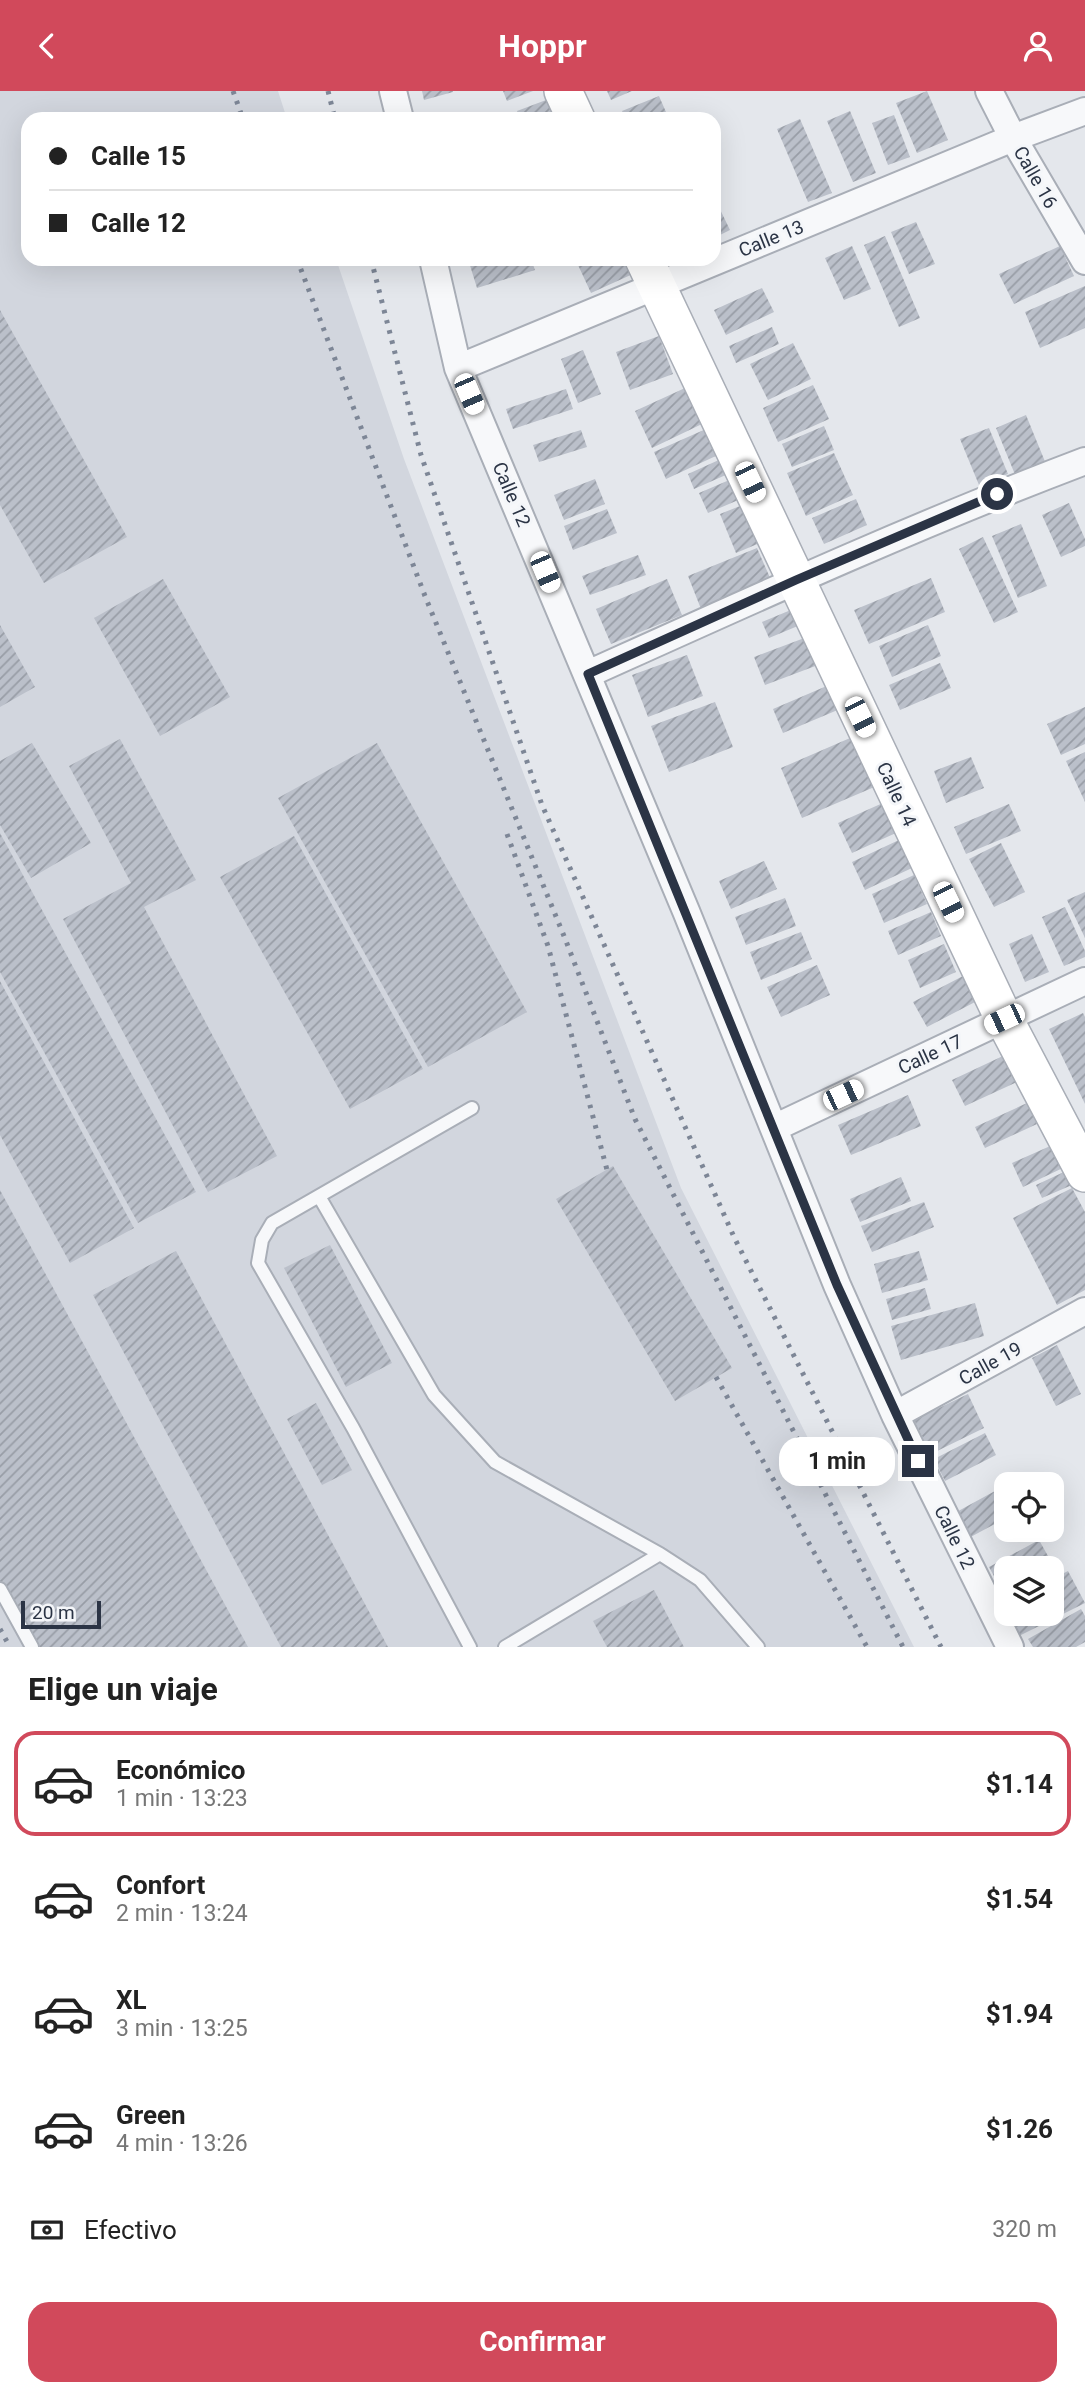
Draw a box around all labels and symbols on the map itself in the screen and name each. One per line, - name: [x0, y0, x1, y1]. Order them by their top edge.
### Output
- street label: Calle 16: [1009, 142, 1063, 212]
- street label: Calle 13: [735, 215, 807, 262]
- car: [452, 371, 487, 417]
- street label: Calle 12: [488, 458, 535, 530]
- car: [732, 459, 769, 505]
- route start: [981, 478, 1013, 510]
- car: [528, 549, 563, 595]
- car: [842, 694, 879, 740]
- street label: Calle 14: [872, 758, 921, 830]
- car: [930, 879, 967, 925]
- car: [981, 1001, 1028, 1037]
- street label: Calle 17: [894, 1030, 966, 1079]
- car: [820, 1077, 867, 1113]
- street label: Calle 19: [955, 1337, 1026, 1390]
- callout: 1 min: [778, 1437, 894, 1485]
- route end: [902, 1445, 934, 1477]
- street label: Calle 12: [929, 1502, 980, 1573]
- scale bar: [21, 1598, 102, 1630]

